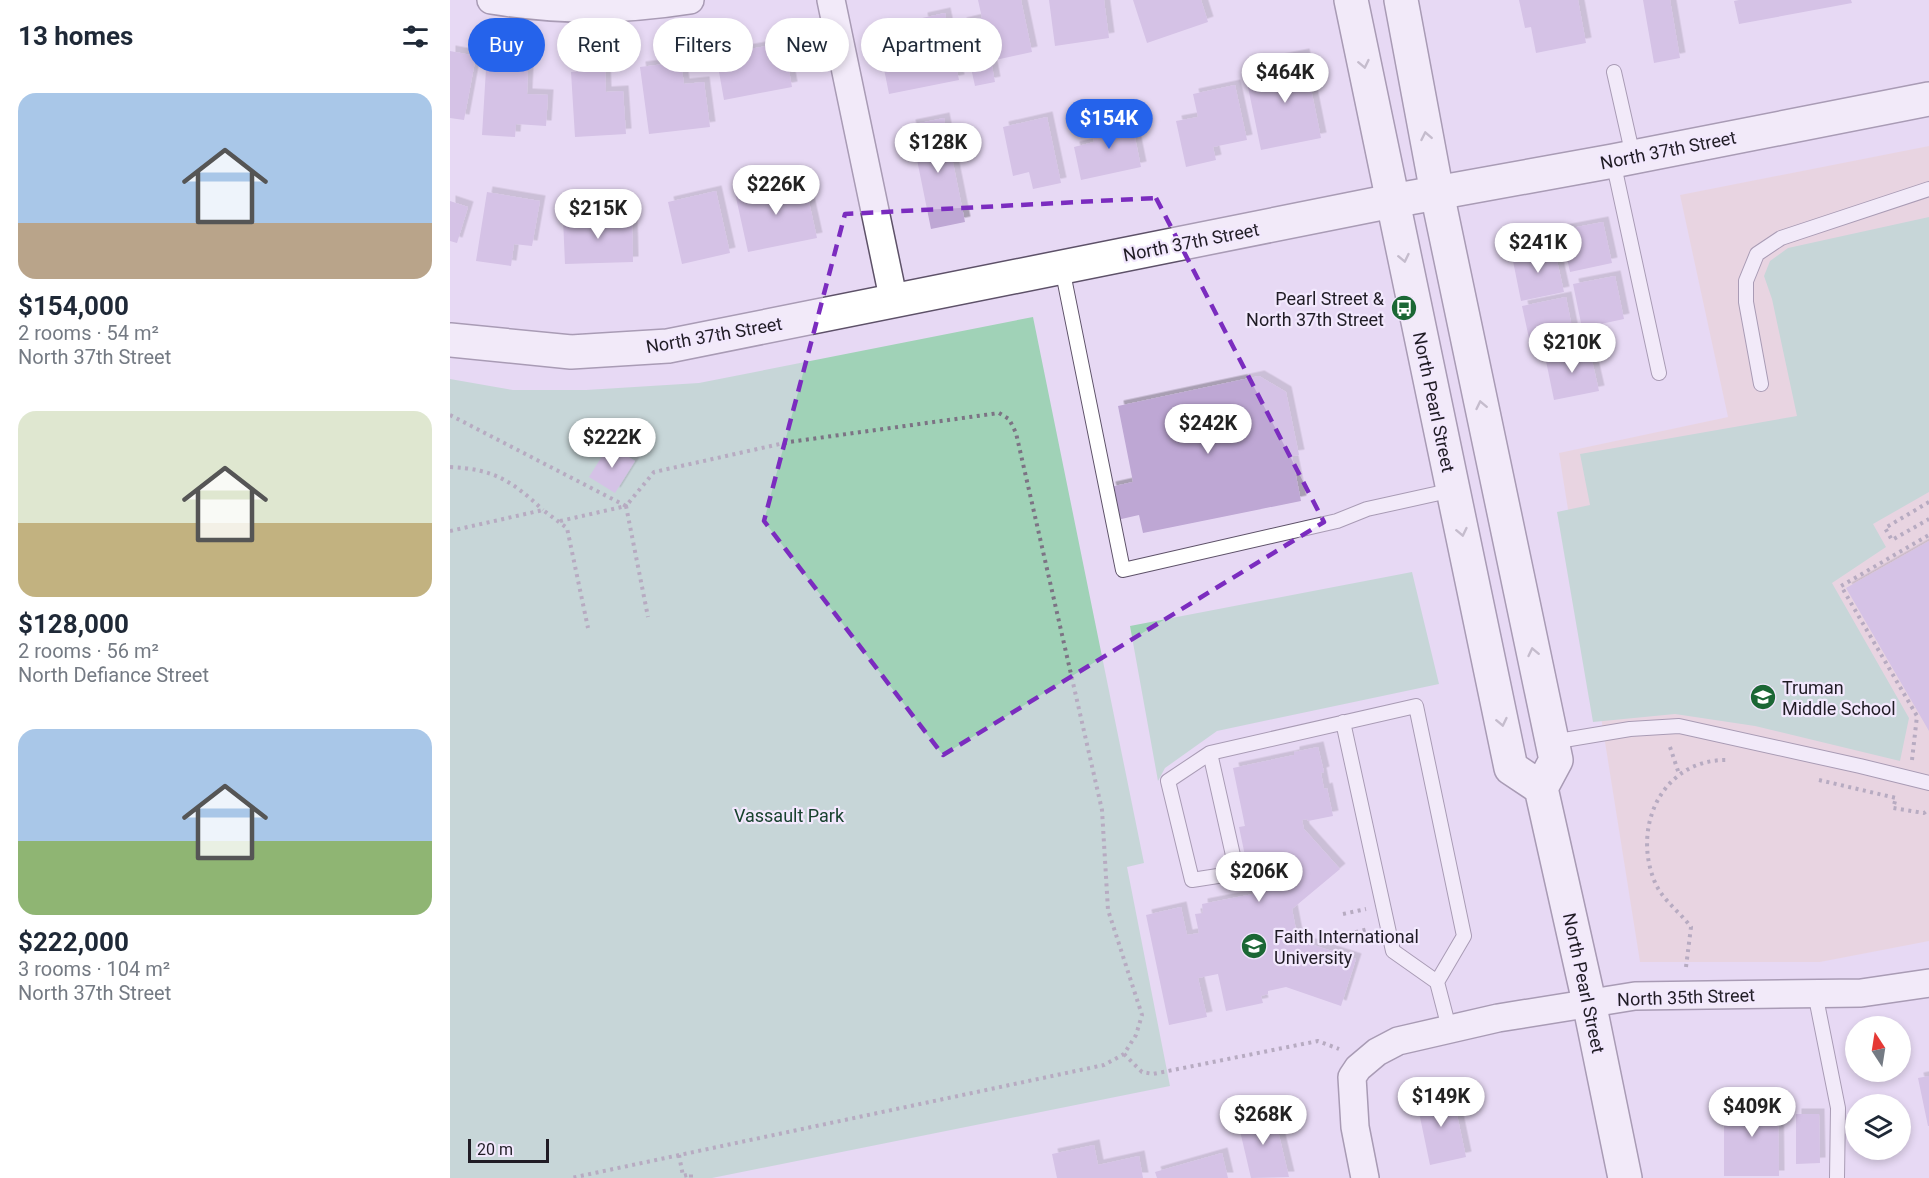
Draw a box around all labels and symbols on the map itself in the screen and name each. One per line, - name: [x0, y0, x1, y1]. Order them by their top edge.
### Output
- pin: $464K: [1243, 53, 1327, 104]
- one-way arrow: [1357, 58, 1370, 68]
- pin: $154K: [1067, 99, 1151, 150]
- pin: $128K: [896, 123, 980, 174]
- street label: North 37th Street: [1598, 127, 1738, 173]
- one-way arrow: [1420, 131, 1433, 141]
- pin: $226K: [734, 165, 818, 216]
- pin: $215K: [556, 189, 640, 240]
- street label: North 37th Street: [1121, 219, 1261, 265]
- pin: $241K: [1496, 223, 1580, 274]
- one-way arrow: [1397, 253, 1410, 263]
- place label: Pearl Street & North 37th Street: [1246, 288, 1385, 330]
- bus stop icon: Pearl Street & North 37th Street: [1389, 293, 1419, 323]
- street label: North 37th Street: [644, 313, 784, 357]
- pin: $210K: [1530, 323, 1614, 374]
- street label: North Pearl Street: [1409, 330, 1459, 474]
- one-way arrow: [1475, 400, 1488, 410]
- pin: $242K: [1166, 404, 1250, 455]
- pin: $222K: [570, 418, 654, 469]
- one-way arrow: [1454, 526, 1467, 536]
- one-way arrow: [1527, 647, 1540, 657]
- place label: Truman Middle School: [1782, 677, 1896, 719]
- school or university icon: Truman Middle School: [1748, 682, 1778, 712]
- one-way arrow: [1494, 717, 1507, 727]
- park label: Vassault Park: [734, 805, 845, 826]
- pin: $206K: [1217, 852, 1301, 903]
- street label: North Pearl Street: [1559, 911, 1609, 1055]
- place label: Faith International University: [1274, 926, 1419, 968]
- school or university icon: Faith International University: [1239, 931, 1269, 961]
- street label: North 35th Street: [1617, 984, 1755, 1010]
- north arrow: [1845, 1016, 1911, 1082]
- pin: $149K: [1399, 1077, 1483, 1128]
- pin: $409K: [1710, 1087, 1794, 1138]
- pin: $268K: [1221, 1095, 1305, 1146]
- scale bar: [468, 1136, 549, 1164]

